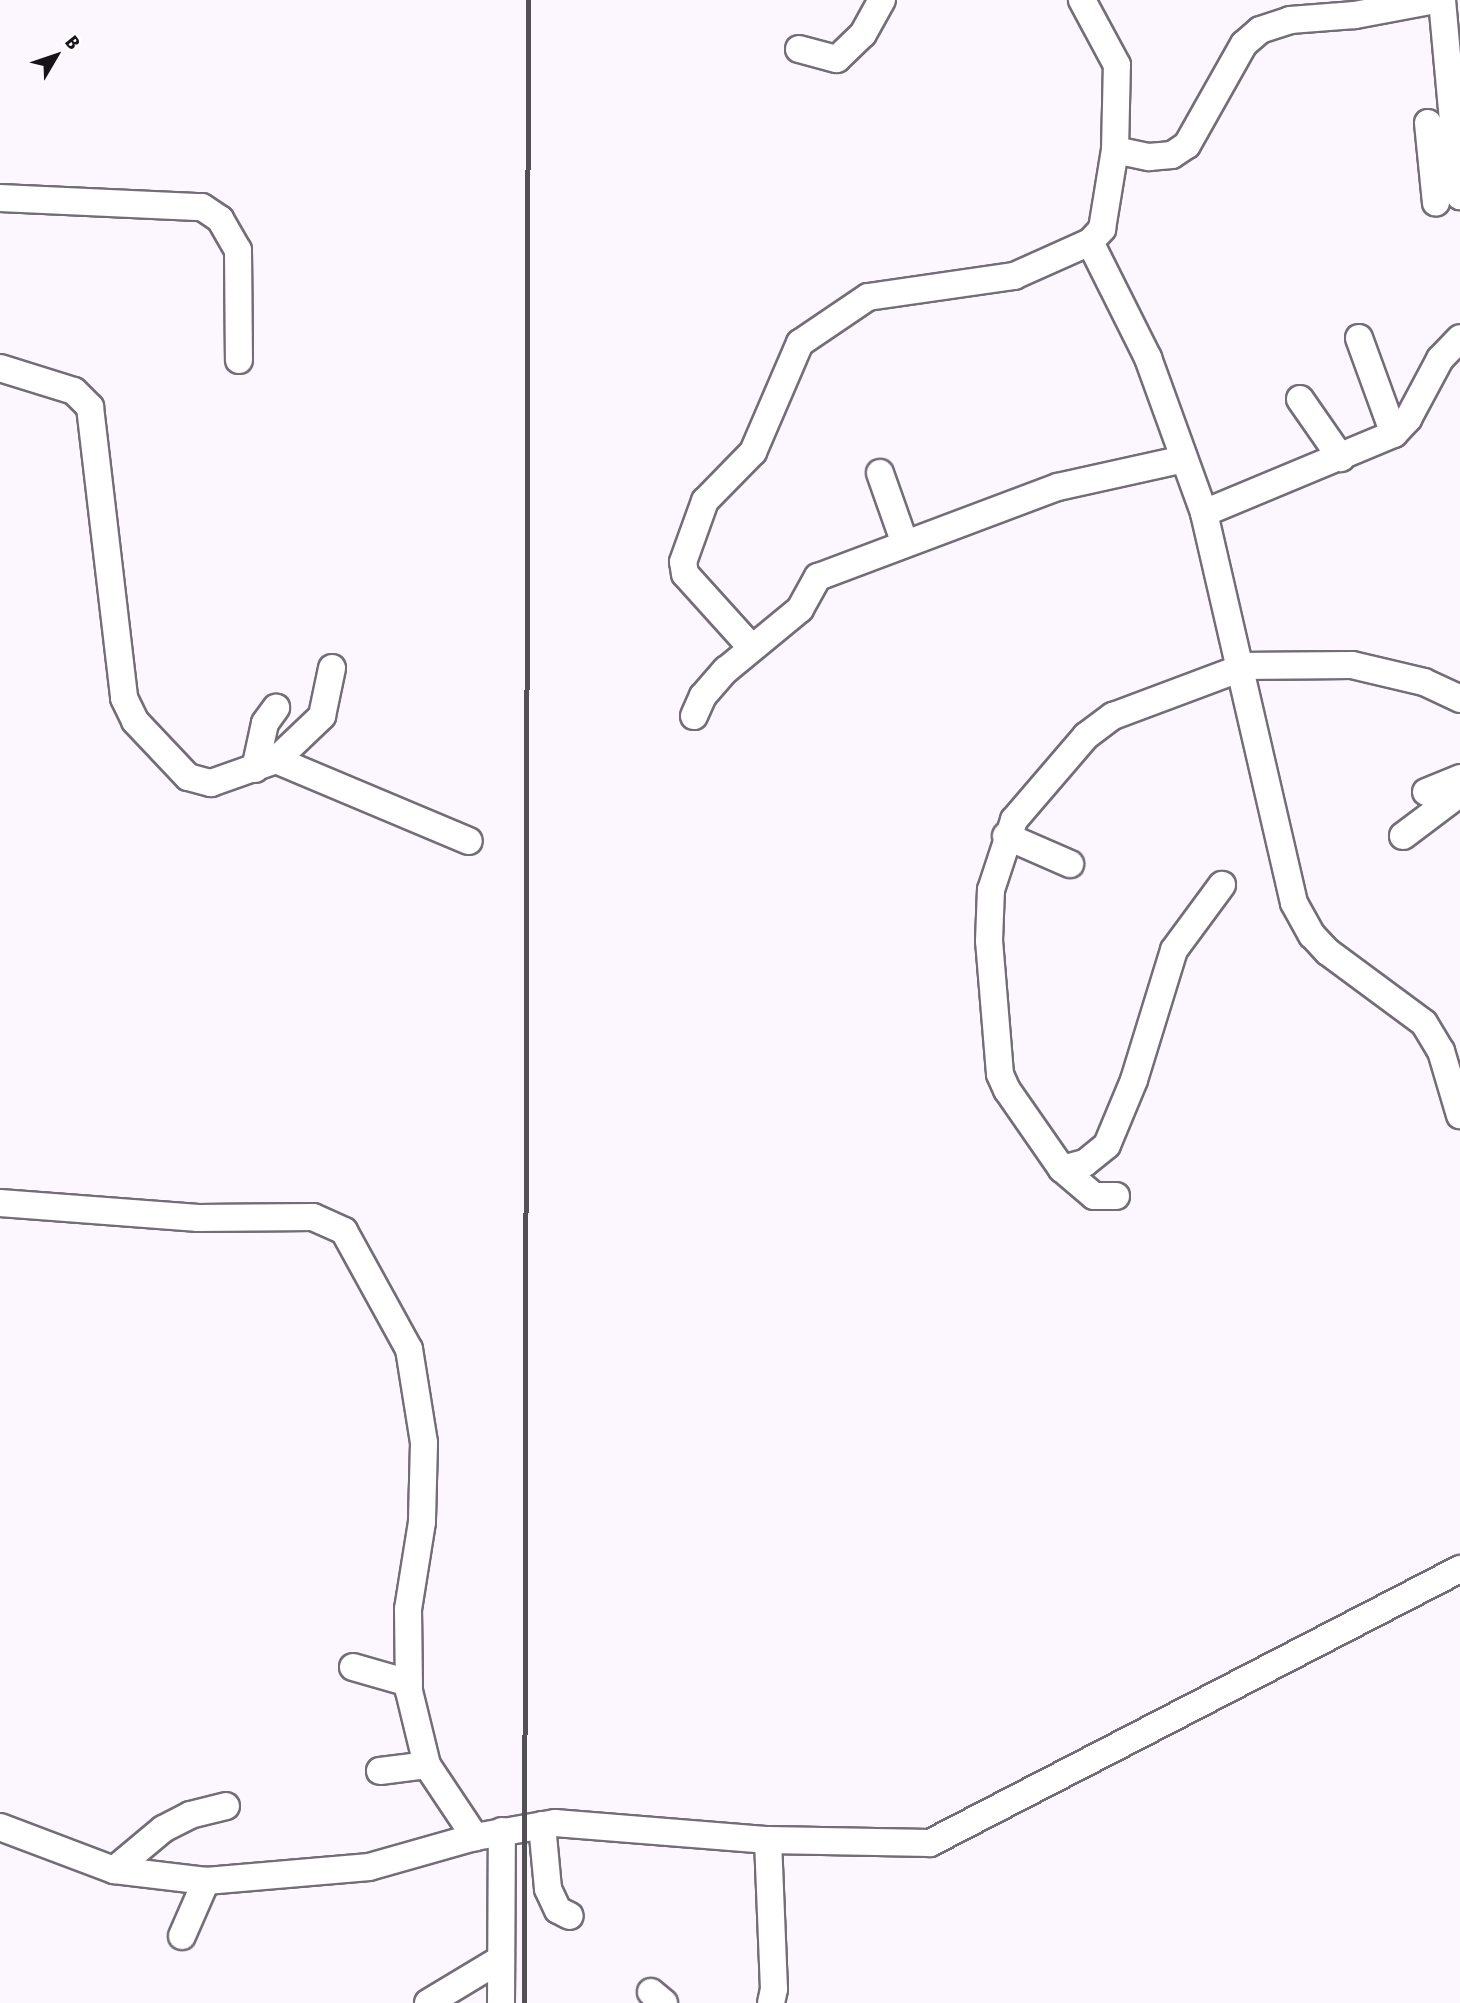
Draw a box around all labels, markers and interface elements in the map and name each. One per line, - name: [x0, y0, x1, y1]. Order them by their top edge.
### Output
- north arrow: [21, 21, 91, 91]
- text: B: [60, 31, 85, 54]

